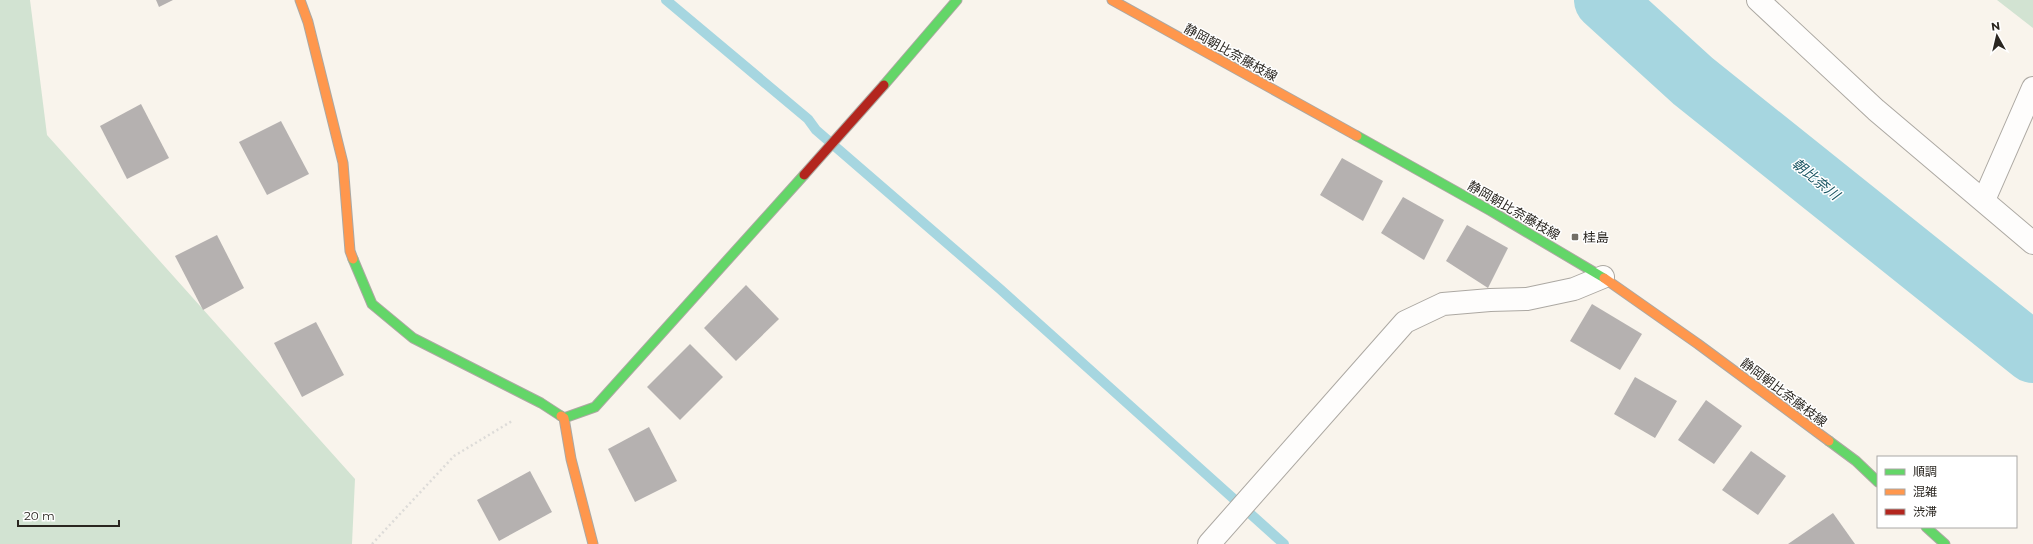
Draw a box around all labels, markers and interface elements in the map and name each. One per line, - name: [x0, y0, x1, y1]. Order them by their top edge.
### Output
- north arrow: [1977, 16, 2017, 56]
- text: N: [1990, 19, 2001, 34]
- street label: 静岡朝比奈藤枝線: [1182, 20, 1280, 84]
- water label: 朝比奈川: [1789, 154, 1845, 205]
- street label: 静岡朝比奈藤枝線: [1465, 177, 1563, 243]
- place label: 桂島: [1583, 229, 1609, 245]
- marker: 桂島: [1570, 232, 1580, 242]
- street label: 静岡朝比奈藤枝線: [1738, 354, 1830, 430]
- legend: [1877, 456, 2017, 528]
- text: 順調: [1913, 464, 1937, 479]
- text: 混雑: [1913, 484, 1937, 499]
- scale bar: [18, 502, 119, 528]
- text: 渋滞: [1913, 504, 1937, 519]
- text: 20 m: [24, 508, 55, 523]

